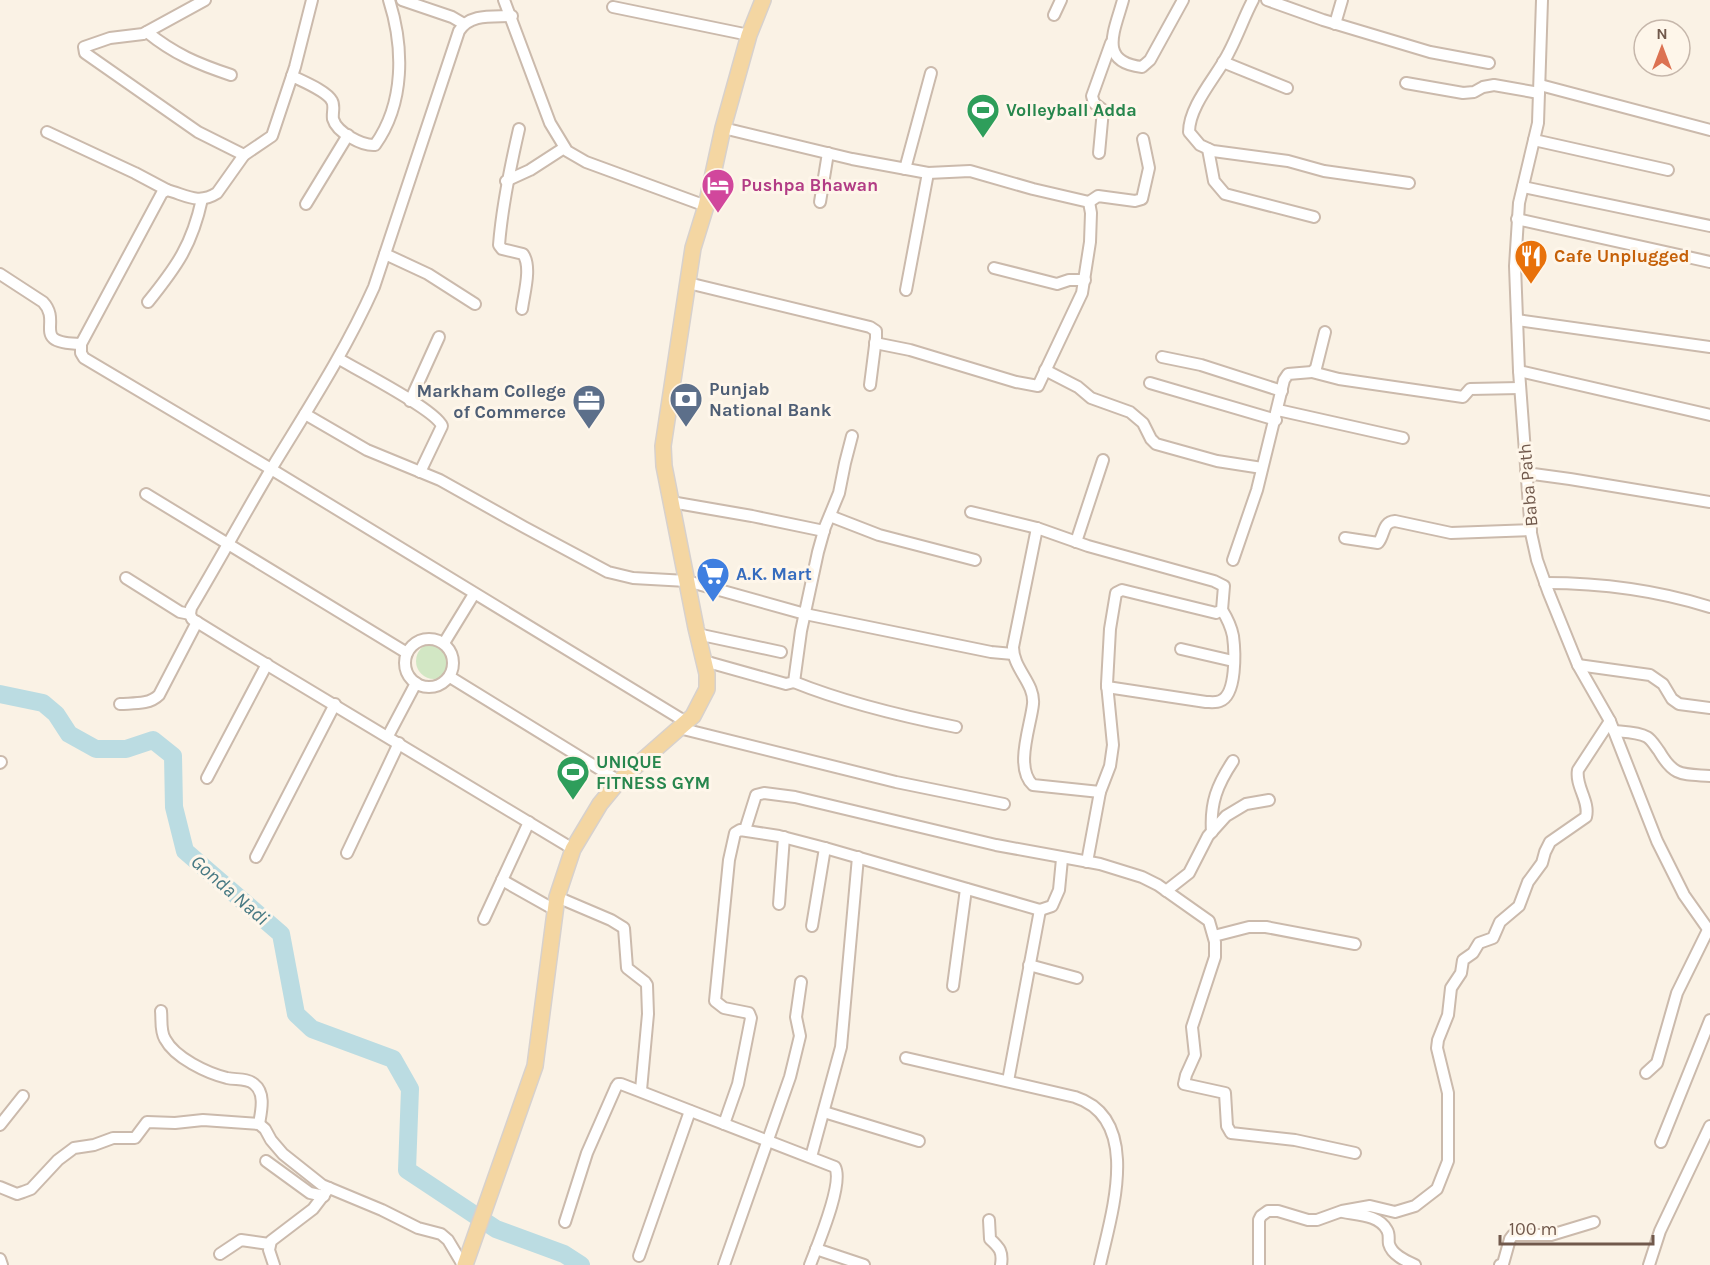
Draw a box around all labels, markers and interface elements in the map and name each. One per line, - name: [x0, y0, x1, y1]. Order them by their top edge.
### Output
- north arrow: [1632, 18, 1692, 78]
- text: N: [1656, 24, 1668, 43]
- sports icon: Volleyball Adda: [965, 92, 1001, 139]
- place label: Volleyball Adda: [1006, 99, 1137, 121]
- hotel icon: Pushpa Bhawan: [700, 167, 736, 214]
- place label: Pushpa Bhawan: [741, 174, 878, 196]
- restaurant icon: Cafe Unplugged: [1513, 238, 1549, 285]
- place label: Cafe Unplugged: [1554, 245, 1690, 267]
- place label: Punjab National Bank: [709, 378, 832, 421]
- place label: Markham College of Commerce: [417, 380, 566, 423]
- bank icon: Punjab National Bank: [668, 381, 704, 428]
- office icon: Markham College of Commerce: [571, 383, 607, 430]
- street label: Baba Path: [1513, 442, 1543, 528]
- supermarket icon: A.K. Mart: [695, 556, 731, 603]
- place label: A.K. Mart: [736, 563, 812, 585]
- place label: UNIQUE FITNESS GYM: [596, 751, 710, 794]
- sports icon: UNIQUE FITNESS GYM: [555, 754, 591, 801]
- water label: Gonda Nadi: [186, 850, 274, 930]
- scale bar: [1500, 1208, 1653, 1246]
- text: 100 m: [1509, 1218, 1557, 1240]

